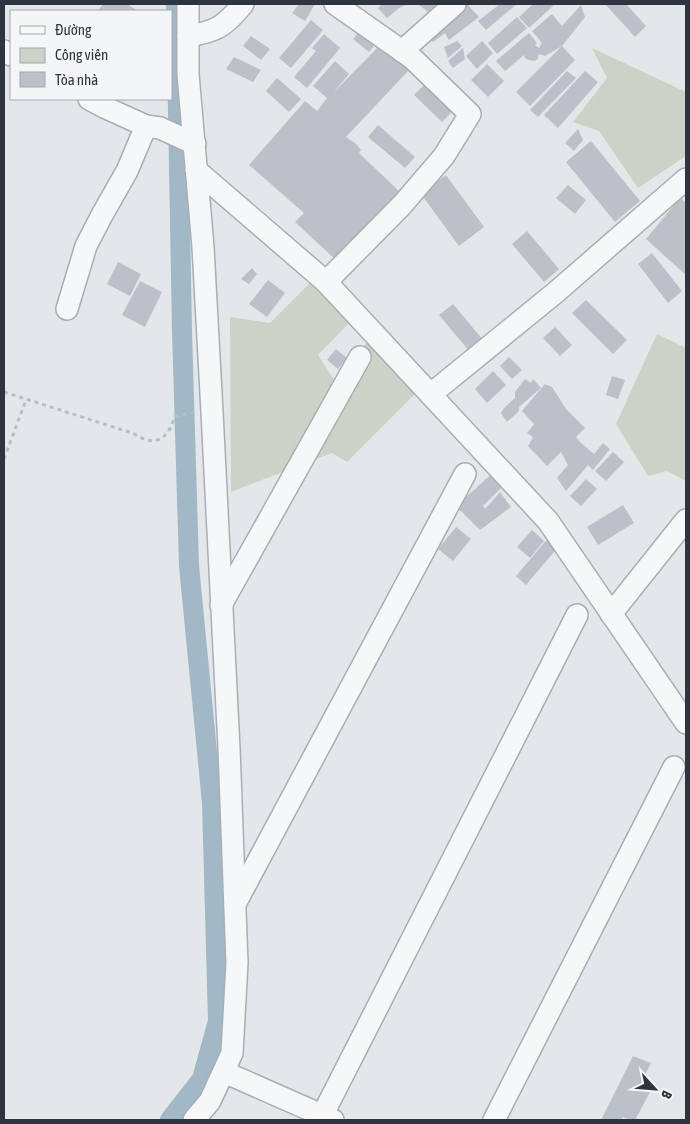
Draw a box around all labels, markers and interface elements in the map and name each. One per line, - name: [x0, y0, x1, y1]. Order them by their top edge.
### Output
- legend: [10, 10, 172, 100]
- text: Đường: [55, 21, 92, 38]
- text: Công viên: [55, 46, 108, 63]
- text: Tòa nhà: [55, 71, 98, 88]
- north arrow: [630, 1064, 680, 1114]
- text: B: [658, 1088, 675, 1102]

